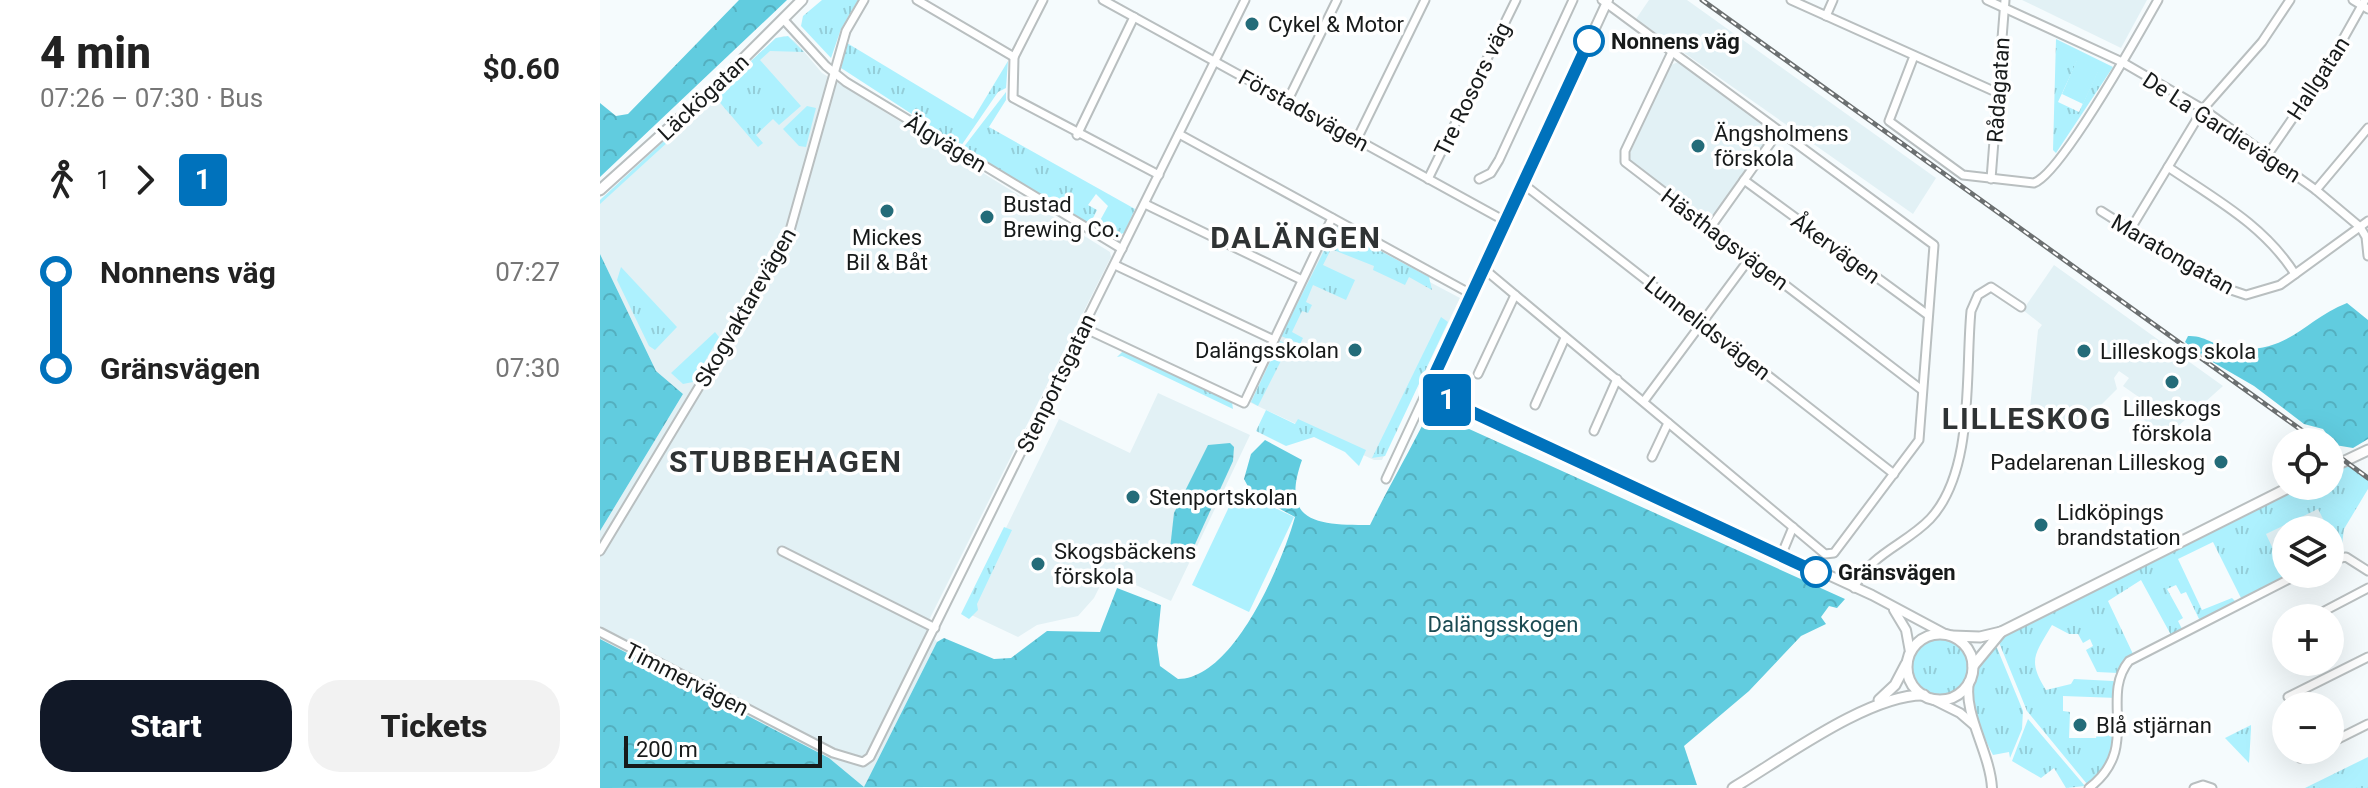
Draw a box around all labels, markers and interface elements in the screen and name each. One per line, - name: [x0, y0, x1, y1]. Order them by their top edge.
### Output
- place label: Cykel & Motor: [1268, 12, 1405, 37]
- marker: Cykel & Motor: [1243, 15, 1261, 33]
- street label: Tre Rosors väg: [1429, 18, 1516, 160]
- marker: Nonnens väg: [1574, 26, 1604, 56]
- text: 4 min: [40, 27, 151, 79]
- place label: Nonnens väg: [1611, 29, 1740, 54]
- street label: Hallgatan: [2282, 32, 2355, 124]
- street label: Rådagatan: [1982, 37, 2015, 144]
- street label: Läckögatan: [653, 49, 754, 146]
- text: $0.60: [482, 51, 560, 86]
- street label: Förstadsvägen: [1234, 64, 1373, 156]
- street label: De La Gardievägen: [2138, 67, 2305, 188]
- text: 07:26 – 07:30 · Bus: [40, 83, 263, 113]
- street label: Älgvägen: [900, 109, 991, 177]
- place label: Ängsholmens förskola: [1714, 121, 1849, 171]
- marker: Ängsholmens förskola: [1689, 137, 1707, 155]
- icon: walk: [40, 158, 84, 202]
- icon: forward: [123, 158, 167, 202]
- text: 1: [195, 163, 211, 196]
- text: 1: [96, 165, 111, 195]
- street label: Hästhagsvägen: [1656, 183, 1793, 295]
- place label: Bustad Brewing Co.: [1003, 192, 1120, 242]
- marker: Mickes Bil & Båt: [878, 202, 896, 220]
- street label: Åkervägen: [1787, 207, 1885, 289]
- marker: Bustad Brewing Co.: [978, 208, 996, 226]
- street label: Maratongatan: [2107, 209, 2239, 300]
- district label: DALÄNGEN: [1210, 220, 1382, 255]
- street label: Skogvaktarevägen: [690, 223, 801, 391]
- place label: Mickes Bil & Båt: [846, 225, 928, 275]
- text: Nonnens väg: [100, 255, 276, 290]
- text: 07:27: [495, 257, 560, 287]
- street label: Lunnelidsvägen: [1640, 272, 1775, 385]
- street label: Stenportsgatan: [1012, 310, 1101, 457]
- place label: Dalängsskolan: [1195, 338, 1339, 363]
- place label: Lilleskogs skola: [2100, 339, 2256, 364]
- marker: Dalängsskolan: [1346, 341, 1364, 359]
- marker: Lilleskogs skola: [2075, 342, 2093, 360]
- text: Gränsvägen: [100, 351, 260, 386]
- text: 07:30: [495, 353, 560, 383]
- marker: Lilleskogs förskola: [2163, 373, 2181, 391]
- line badge: 1: [1421, 374, 1473, 426]
- text: 1: [1439, 383, 1455, 416]
- place label: Lilleskogs förskola: [2123, 396, 2221, 446]
- district label: LILLESKOG: [1942, 401, 2112, 436]
- map controls: [2272, 428, 2344, 764]
- button: locate: [2272, 428, 2344, 500]
- district label: STUBBEHAGEN: [669, 444, 903, 479]
- place label: Padelarenan Lilleskog: [1990, 450, 2205, 475]
- marker: Padelarenan Lilleskog: [2212, 453, 2230, 471]
- place label: Stenportskolan: [1149, 485, 1298, 510]
- marker: Stenportskolan: [1124, 488, 1142, 506]
- place label: Lidköpings brandstation: [2057, 500, 2181, 550]
- marker: Lidköpings brandstation: [2032, 516, 2050, 534]
- button: layers: [2272, 516, 2344, 588]
- place label: Skogsbäckens förskola: [1054, 539, 1196, 589]
- marker: Skogsbäckens förskola: [1029, 555, 1047, 573]
- marker: Gränsvägen: [1801, 557, 1831, 587]
- place label: Gränsvägen: [1838, 560, 1956, 585]
- button: +: [2272, 604, 2344, 676]
- park label: Dalängsskogen: [1428, 612, 1578, 637]
- street label: Timmervägen: [621, 638, 753, 721]
- button: Start: [40, 680, 292, 772]
- button: Tickets: [308, 680, 560, 772]
- button: −: [2272, 692, 2344, 764]
- place label: Blå stjärnan: [2096, 713, 2212, 738]
- marker: Blå stjärnan: [2071, 716, 2089, 734]
- scale bar: [624, 732, 822, 768]
- text: 200 m: [636, 737, 698, 762]

